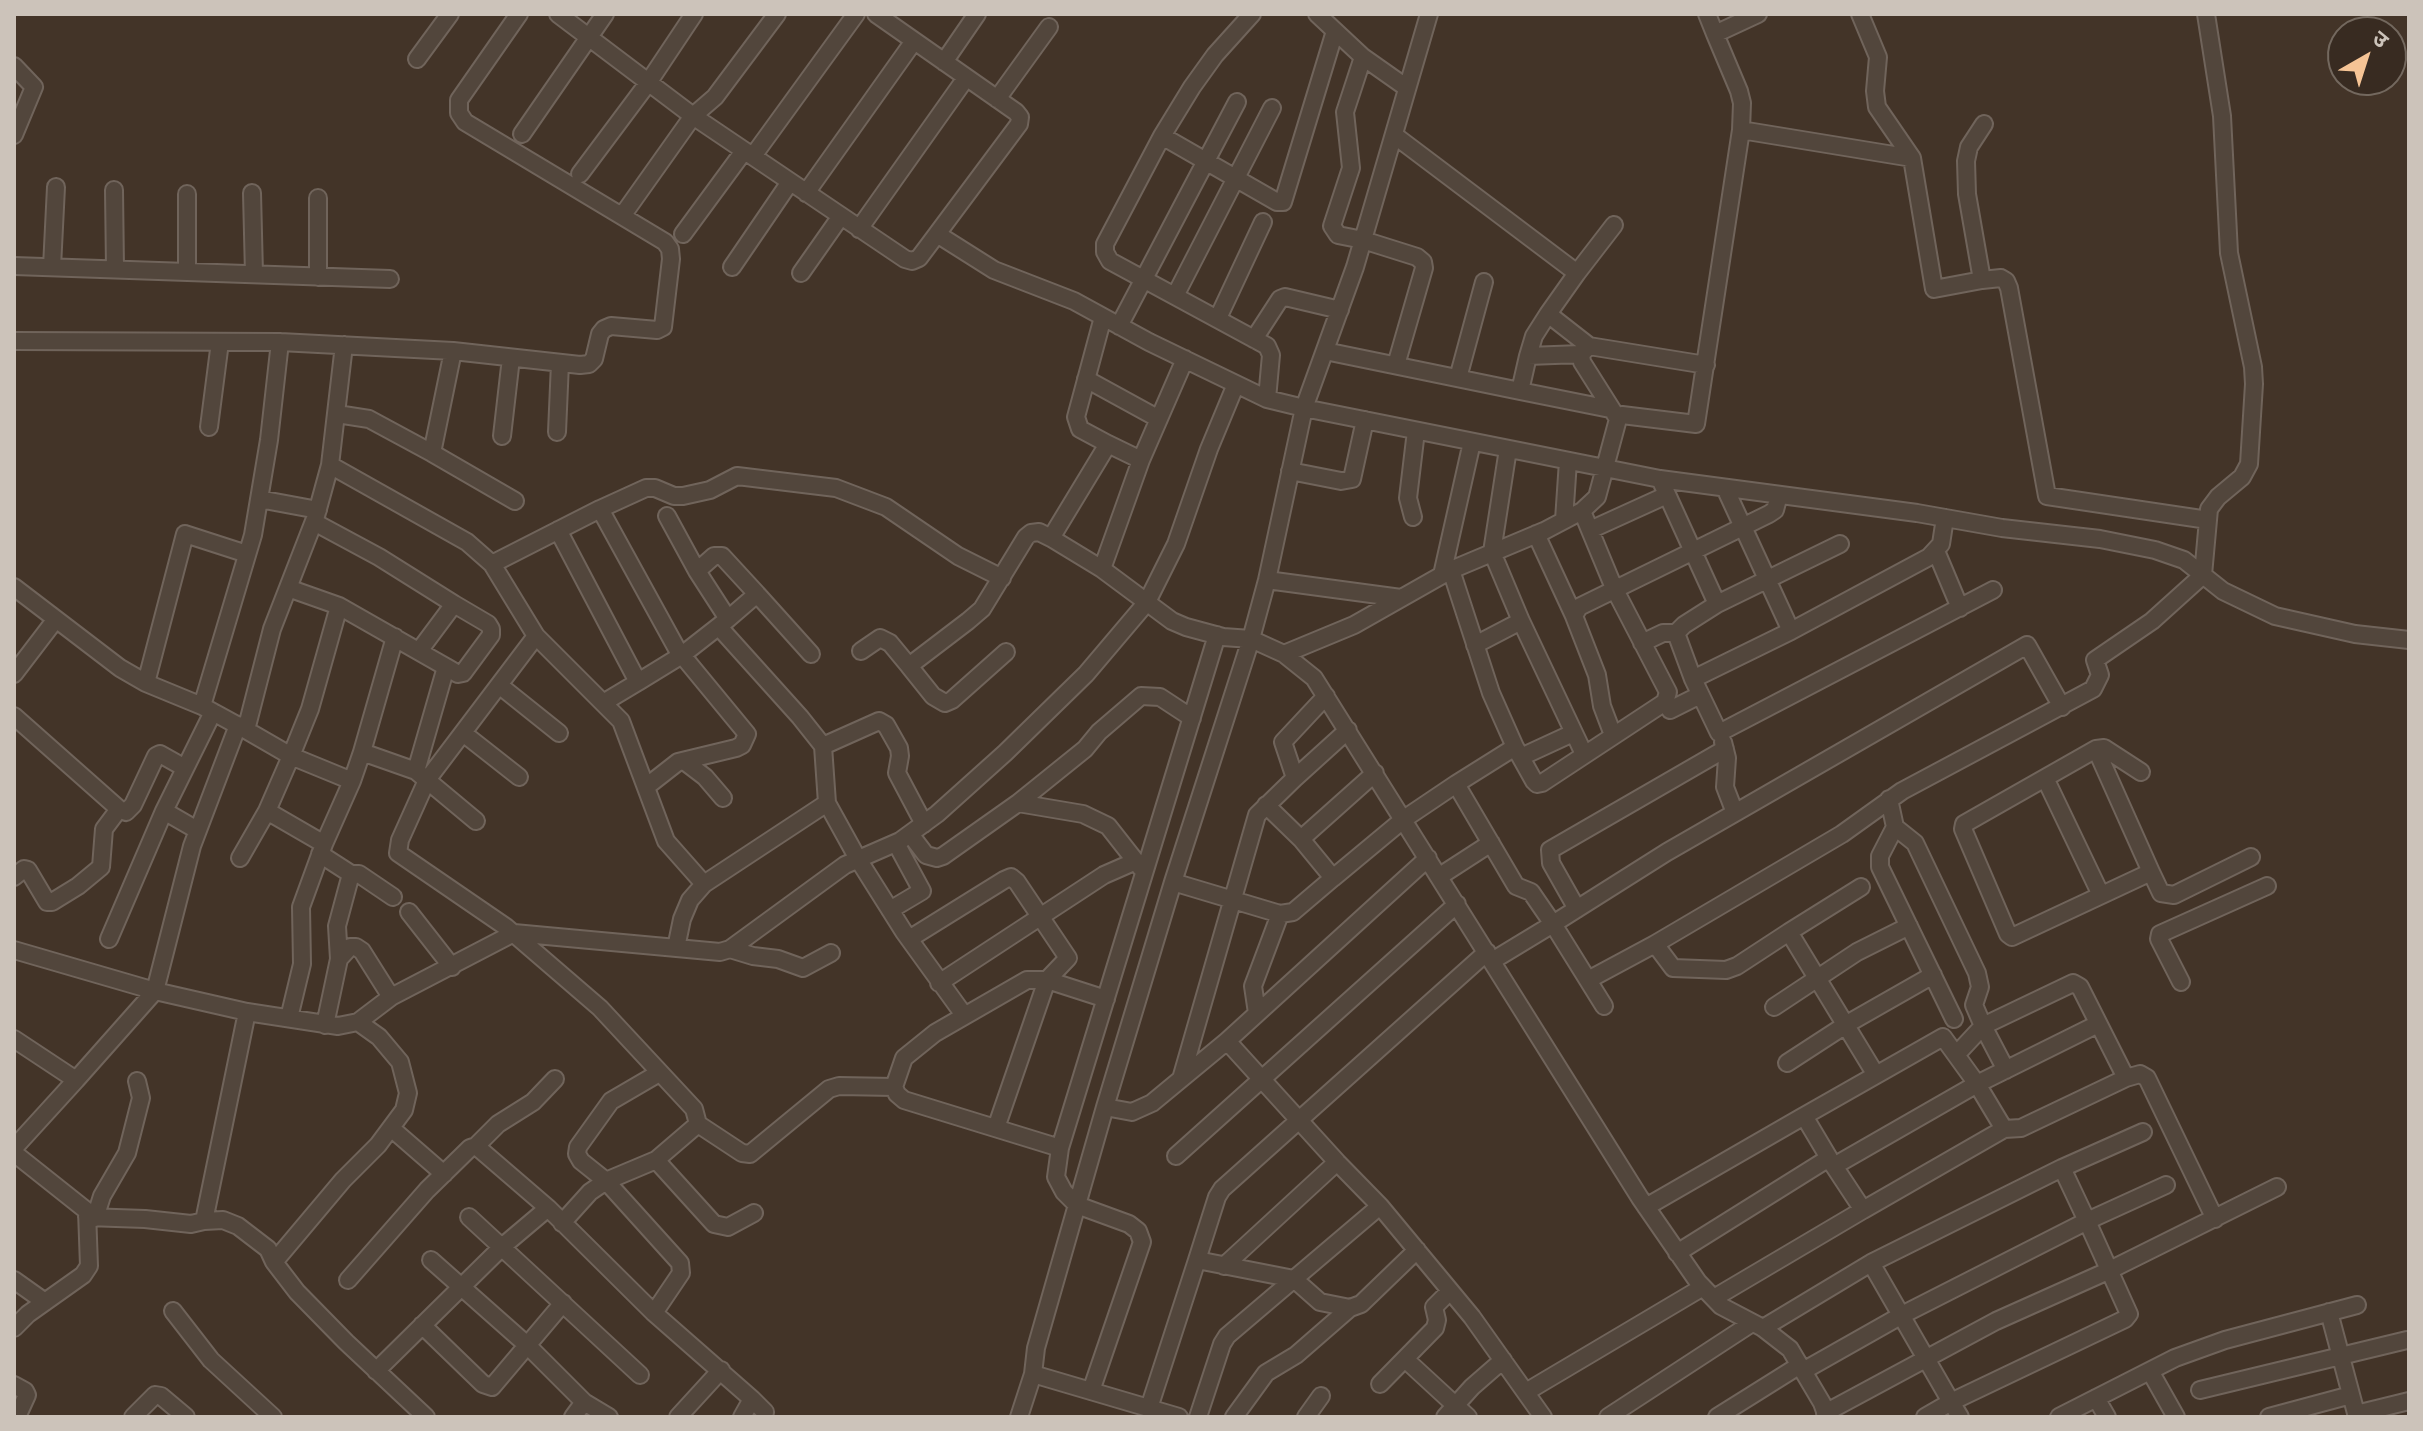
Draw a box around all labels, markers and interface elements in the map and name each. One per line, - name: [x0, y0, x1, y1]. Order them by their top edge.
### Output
- north arrow: [2327, 16, 2407, 96]
- text: उ: [2368, 25, 2394, 53]

